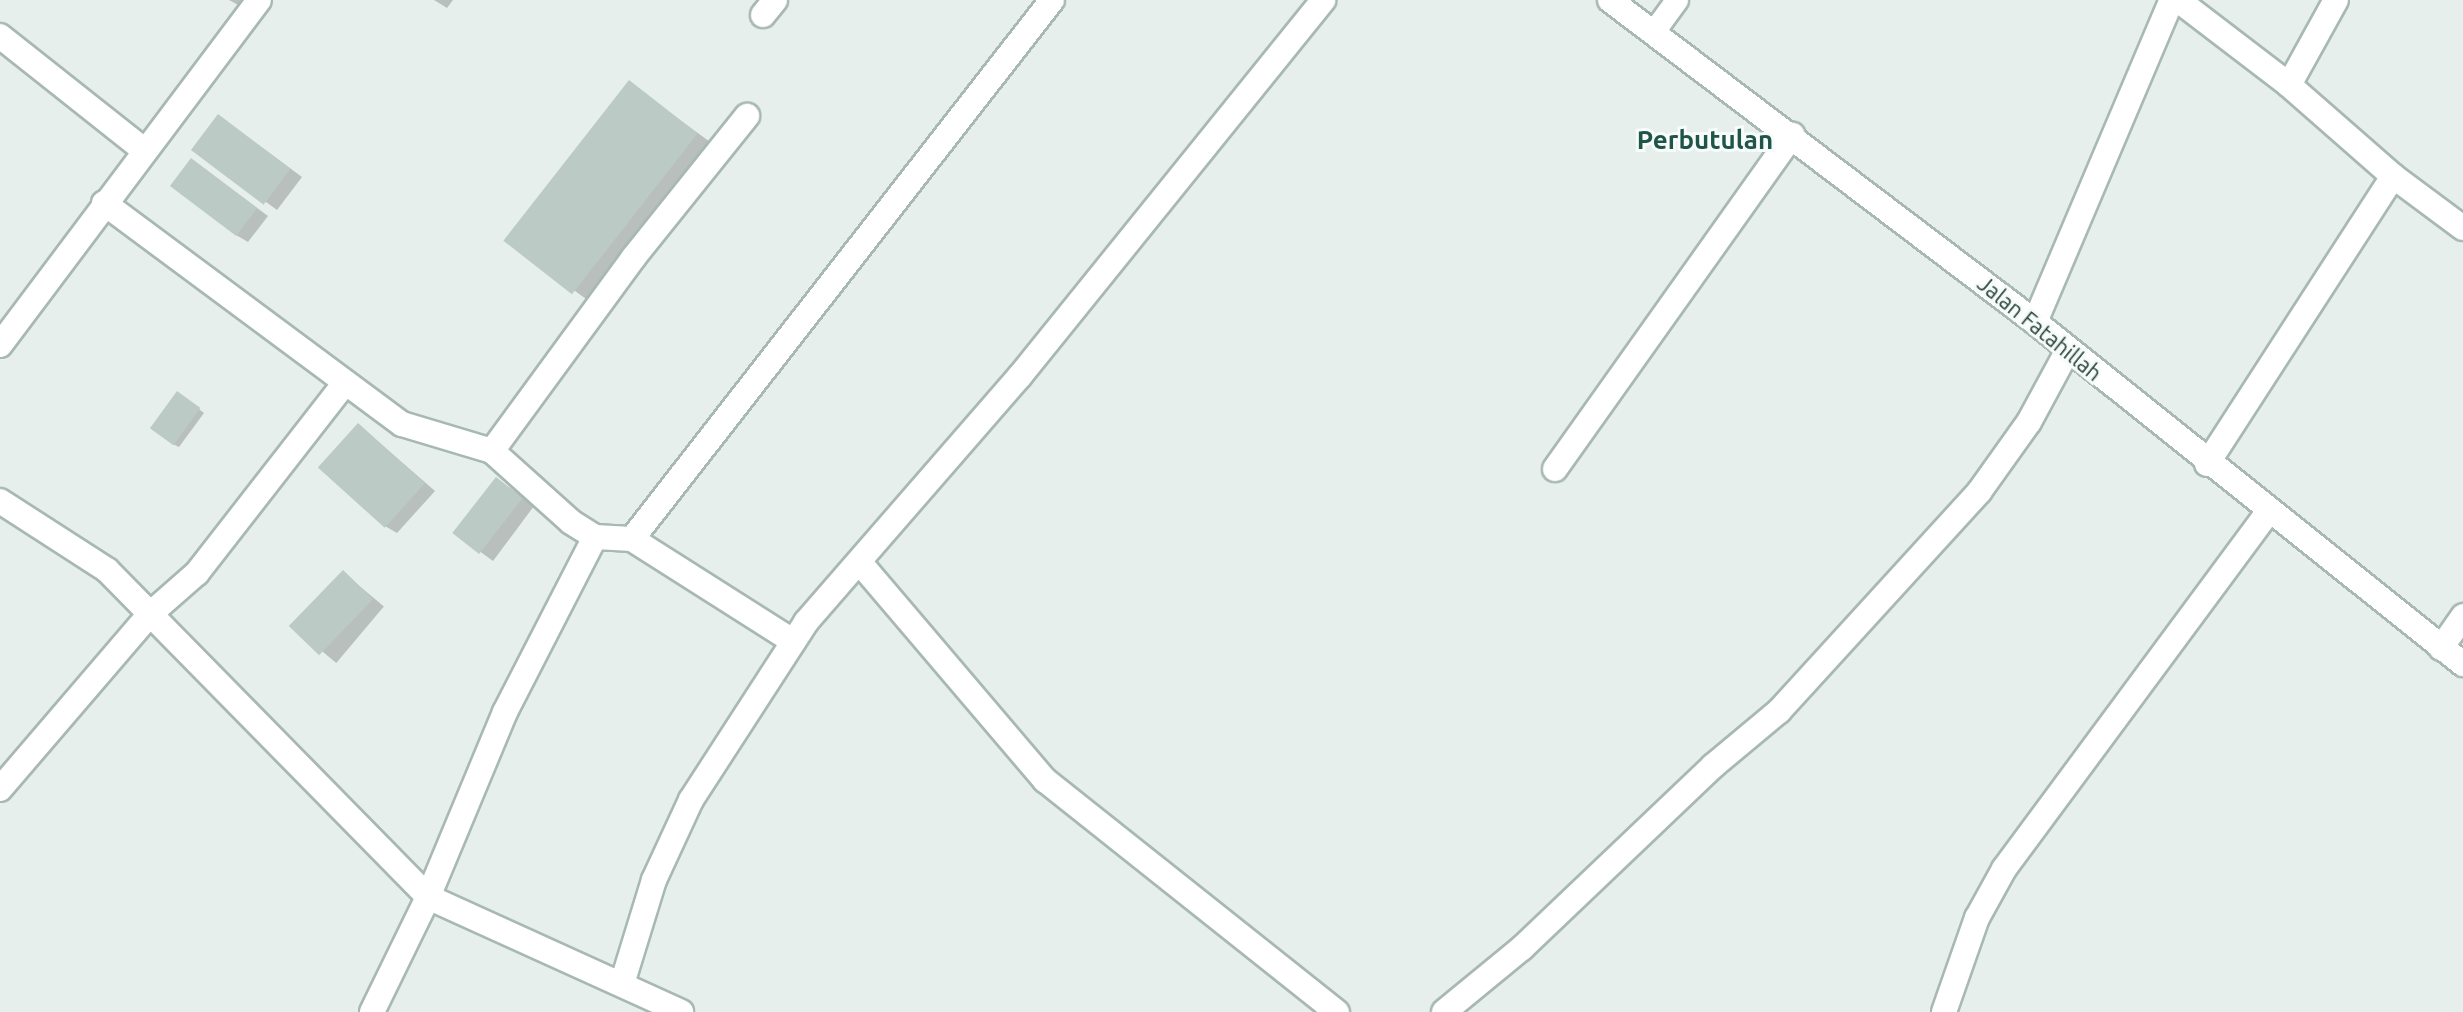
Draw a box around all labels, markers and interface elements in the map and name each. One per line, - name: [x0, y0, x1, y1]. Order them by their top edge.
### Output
- district label: Perbutulan: [1637, 124, 1773, 156]
- street label: Jalan Fatahillah: [1973, 270, 2107, 386]

